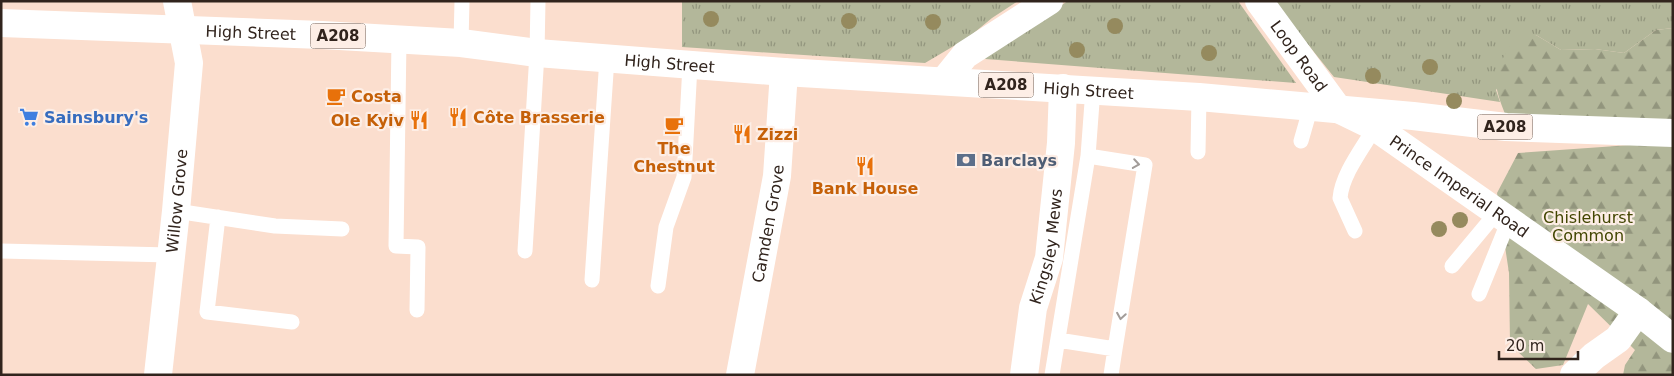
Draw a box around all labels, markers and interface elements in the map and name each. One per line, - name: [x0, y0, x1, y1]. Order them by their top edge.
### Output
- street label: Loop Road: [1267, 17, 1332, 95]
- street label: High Street: [205, 21, 296, 44]
- road number: A208: [310, 24, 366, 48]
- street label: High Street: [624, 50, 715, 76]
- road number: A208: [978, 72, 1034, 98]
- street label: High Street: [1043, 78, 1134, 103]
- cafe icon: Costa: [325, 85, 347, 107]
- place label: Costa: [351, 87, 402, 106]
- supermarket icon: Sainsbury's: [18, 106, 40, 128]
- restaurant icon: Côte Brasserie: [447, 106, 469, 128]
- place label: Sainsbury's: [44, 108, 148, 127]
- place label: Côte Brasserie: [473, 108, 605, 127]
- restaurant icon: Ole Kyiv: [408, 109, 430, 131]
- place label: Ole Kyiv: [331, 111, 405, 130]
- cafe icon: The Chestnut: [663, 114, 685, 136]
- road number: A208: [1478, 114, 1532, 140]
- restaurant icon: Zizzi: [731, 123, 753, 145]
- place label: Zizzi: [757, 125, 798, 144]
- street label: Prince Imperial Road: [1386, 131, 1533, 241]
- place label: The Chestnut: [633, 139, 715, 176]
- street label: Willow Grove: [162, 148, 191, 254]
- bank icon: Barclays: [955, 149, 977, 171]
- place label: Barclays: [981, 151, 1057, 170]
- restaurant icon: Bank House: [854, 155, 876, 177]
- one-way arrow: [1131, 158, 1140, 168]
- street label: Camden Grove: [748, 164, 787, 284]
- place label: Bank House: [812, 179, 919, 198]
- street label: Kingsley Mews: [1025, 188, 1066, 306]
- park label: Chislehurst Common: [1543, 208, 1633, 245]
- one-way arrow: [1116, 312, 1126, 321]
- scale bar: [1499, 328, 1578, 360]
- text: 20 m: [1506, 337, 1544, 355]

